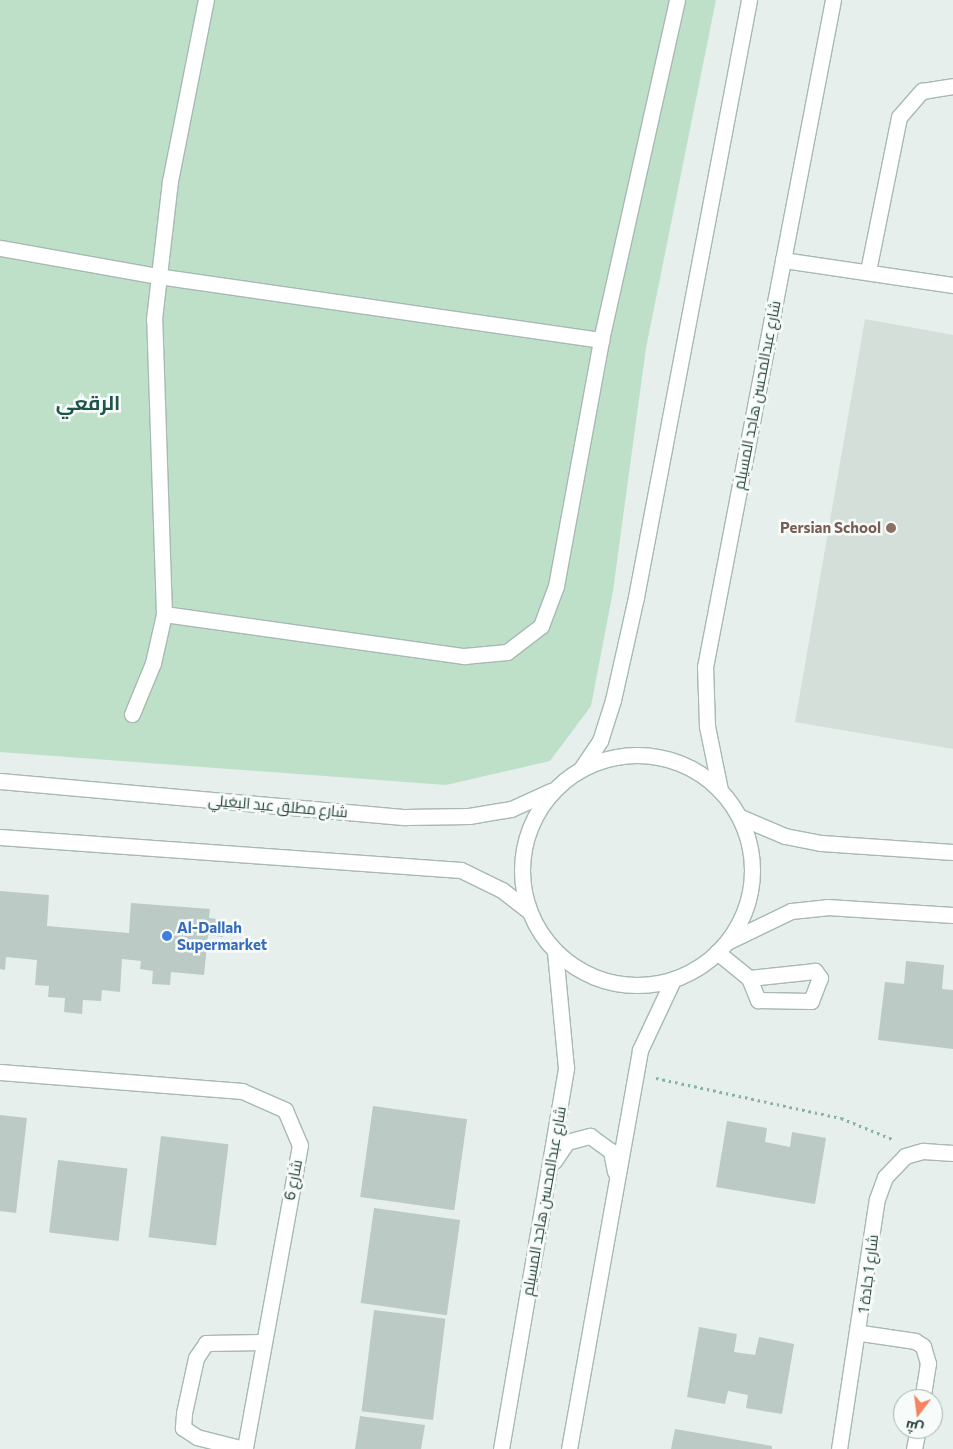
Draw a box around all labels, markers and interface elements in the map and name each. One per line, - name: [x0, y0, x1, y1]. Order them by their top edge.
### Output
- street label: شارع عبدالمحسن هاجد المسيلم: [730, 299, 784, 491]
- district label: الرقعي: [56, 390, 120, 414]
- place label: Persian School: [780, 519, 881, 537]
- marker: Persian School: [885, 522, 897, 534]
- street label: شارع مطلق عيد البغيلي: [207, 791, 349, 821]
- place label: Al-Dallah Supermarket: [177, 918, 267, 953]
- marker: Al-Dallah Supermarket: [161, 930, 173, 942]
- street label: شارع عبدالمحسن هاجد المسيلم: [518, 1105, 570, 1297]
- street label: شارع 6: [280, 1158, 306, 1202]
- street label: شارع 1 جادة 1: [854, 1234, 882, 1314]
- north arrow: [893, 1389, 943, 1439]
- text: ش: [903, 1417, 925, 1439]

